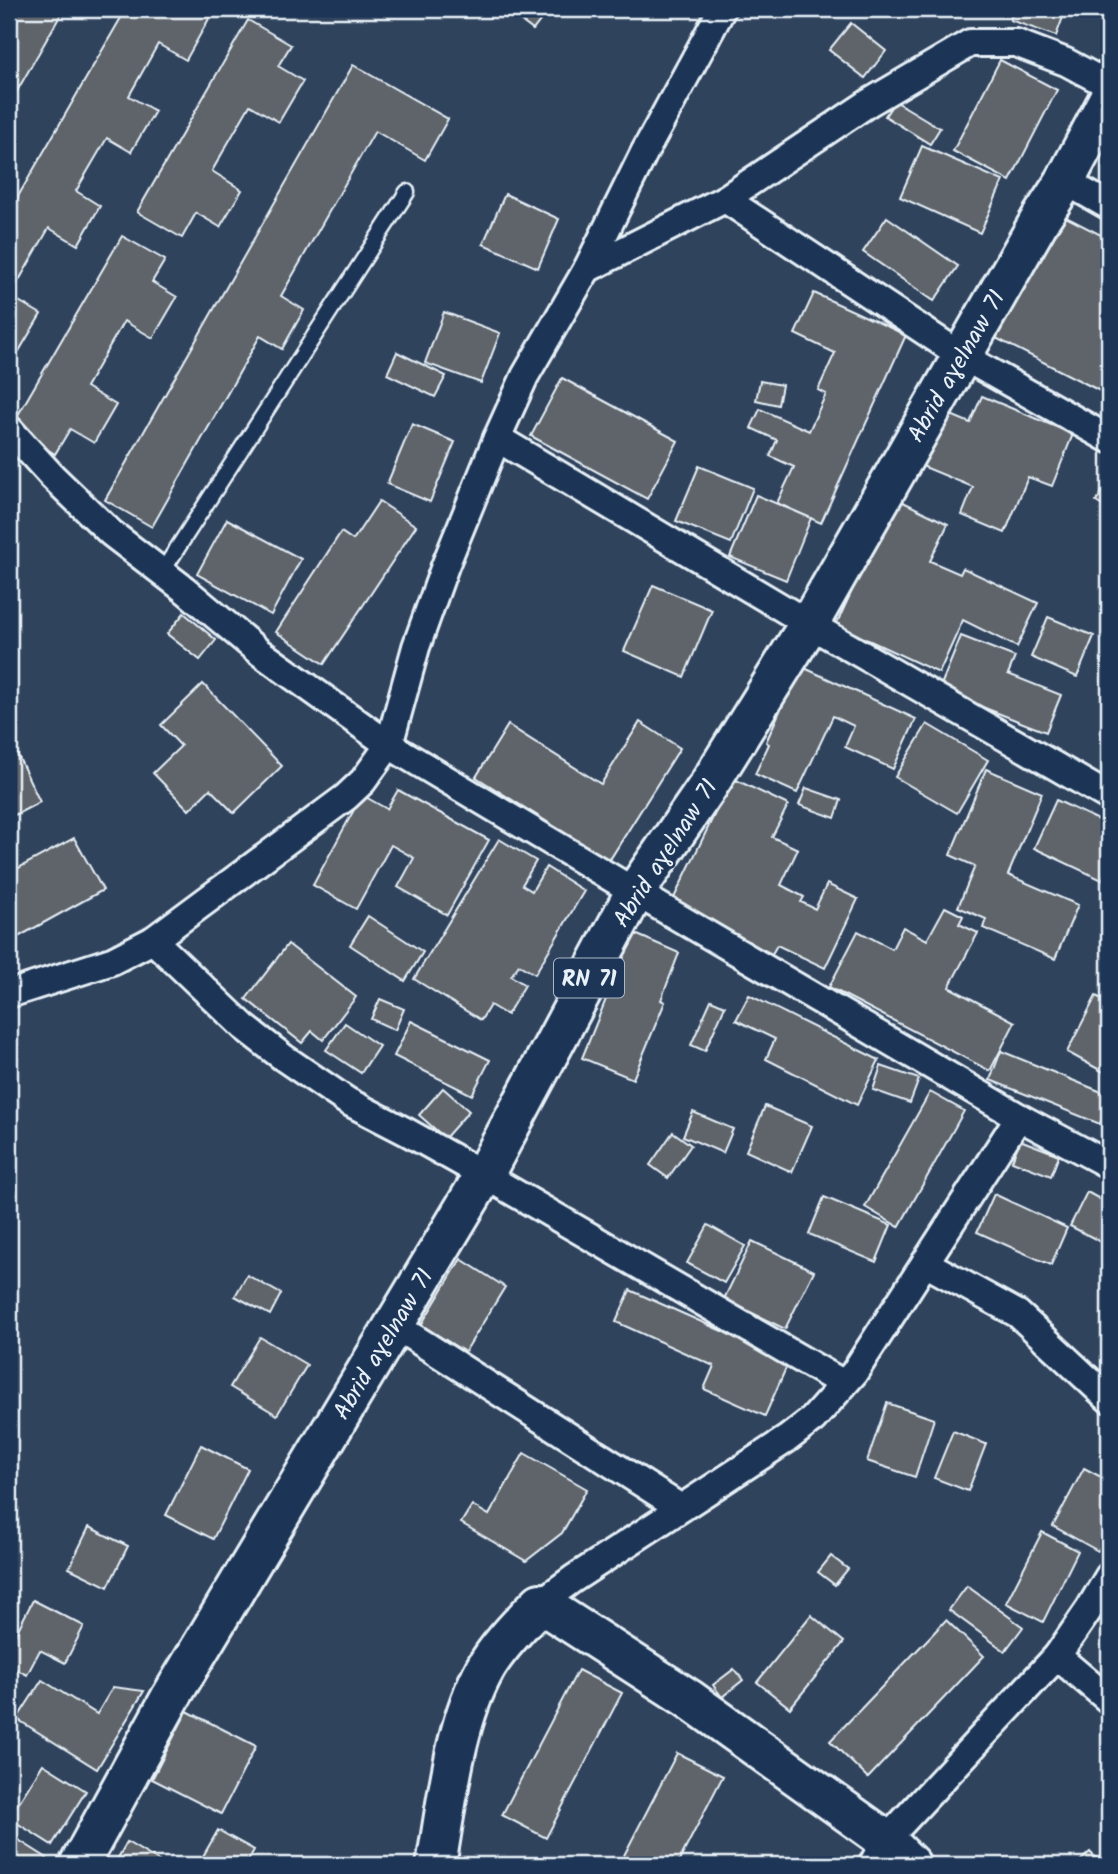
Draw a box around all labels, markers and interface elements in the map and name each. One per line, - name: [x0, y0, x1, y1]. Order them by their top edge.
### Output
- street label: Abrid aɣelnaw 71: [898, 283, 1017, 450]
- street label: Abrid aɣelnaw 71: [603, 772, 729, 936]
- road number: RN 71: [554, 959, 624, 998]
- street label: Abrid aɣelnaw 71: [324, 1262, 445, 1428]

